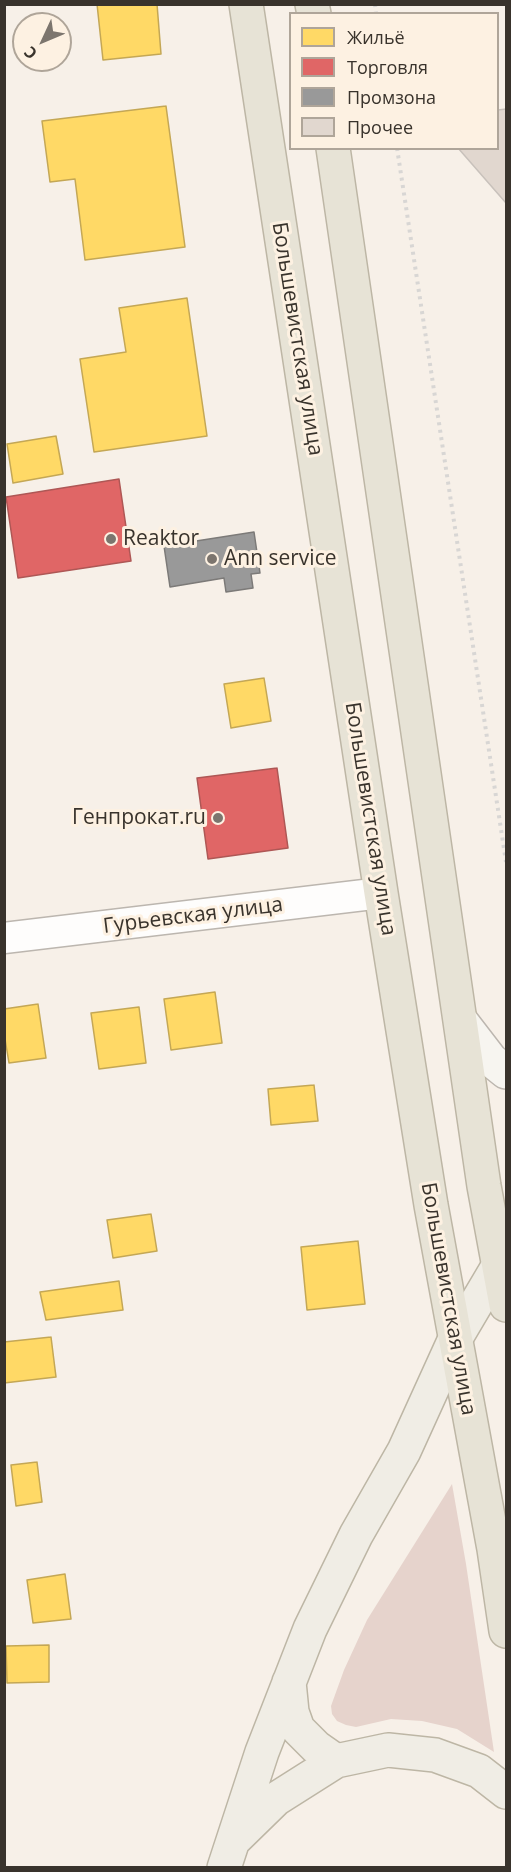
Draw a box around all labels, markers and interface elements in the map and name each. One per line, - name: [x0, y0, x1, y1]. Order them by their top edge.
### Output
- north arrow: [12, 12, 72, 72]
- legend: [289, 12, 499, 150]
- text: Жильё: [347, 25, 405, 49]
- text: С: [19, 42, 42, 64]
- text: Торговля: [347, 55, 428, 79]
- text: Промзона: [347, 85, 436, 109]
- text: Прочее: [347, 115, 413, 139]
- street label: Большевистская улица: [266, 220, 328, 458]
- place label: Reaktor: [123, 526, 199, 552]
- marker: Reaktor: [104, 532, 118, 546]
- place label: Ann service: [224, 546, 337, 572]
- marker: Ann service: [205, 552, 219, 566]
- street label: Большевистская улица: [339, 700, 401, 938]
- place label: Генпрокат.ru: [72, 805, 206, 831]
- marker: Генпрокат.ru: [211, 811, 225, 825]
- street label: Гурьевская улица: [102, 892, 284, 940]
- street label: Большевистская улица: [415, 1181, 481, 1417]

